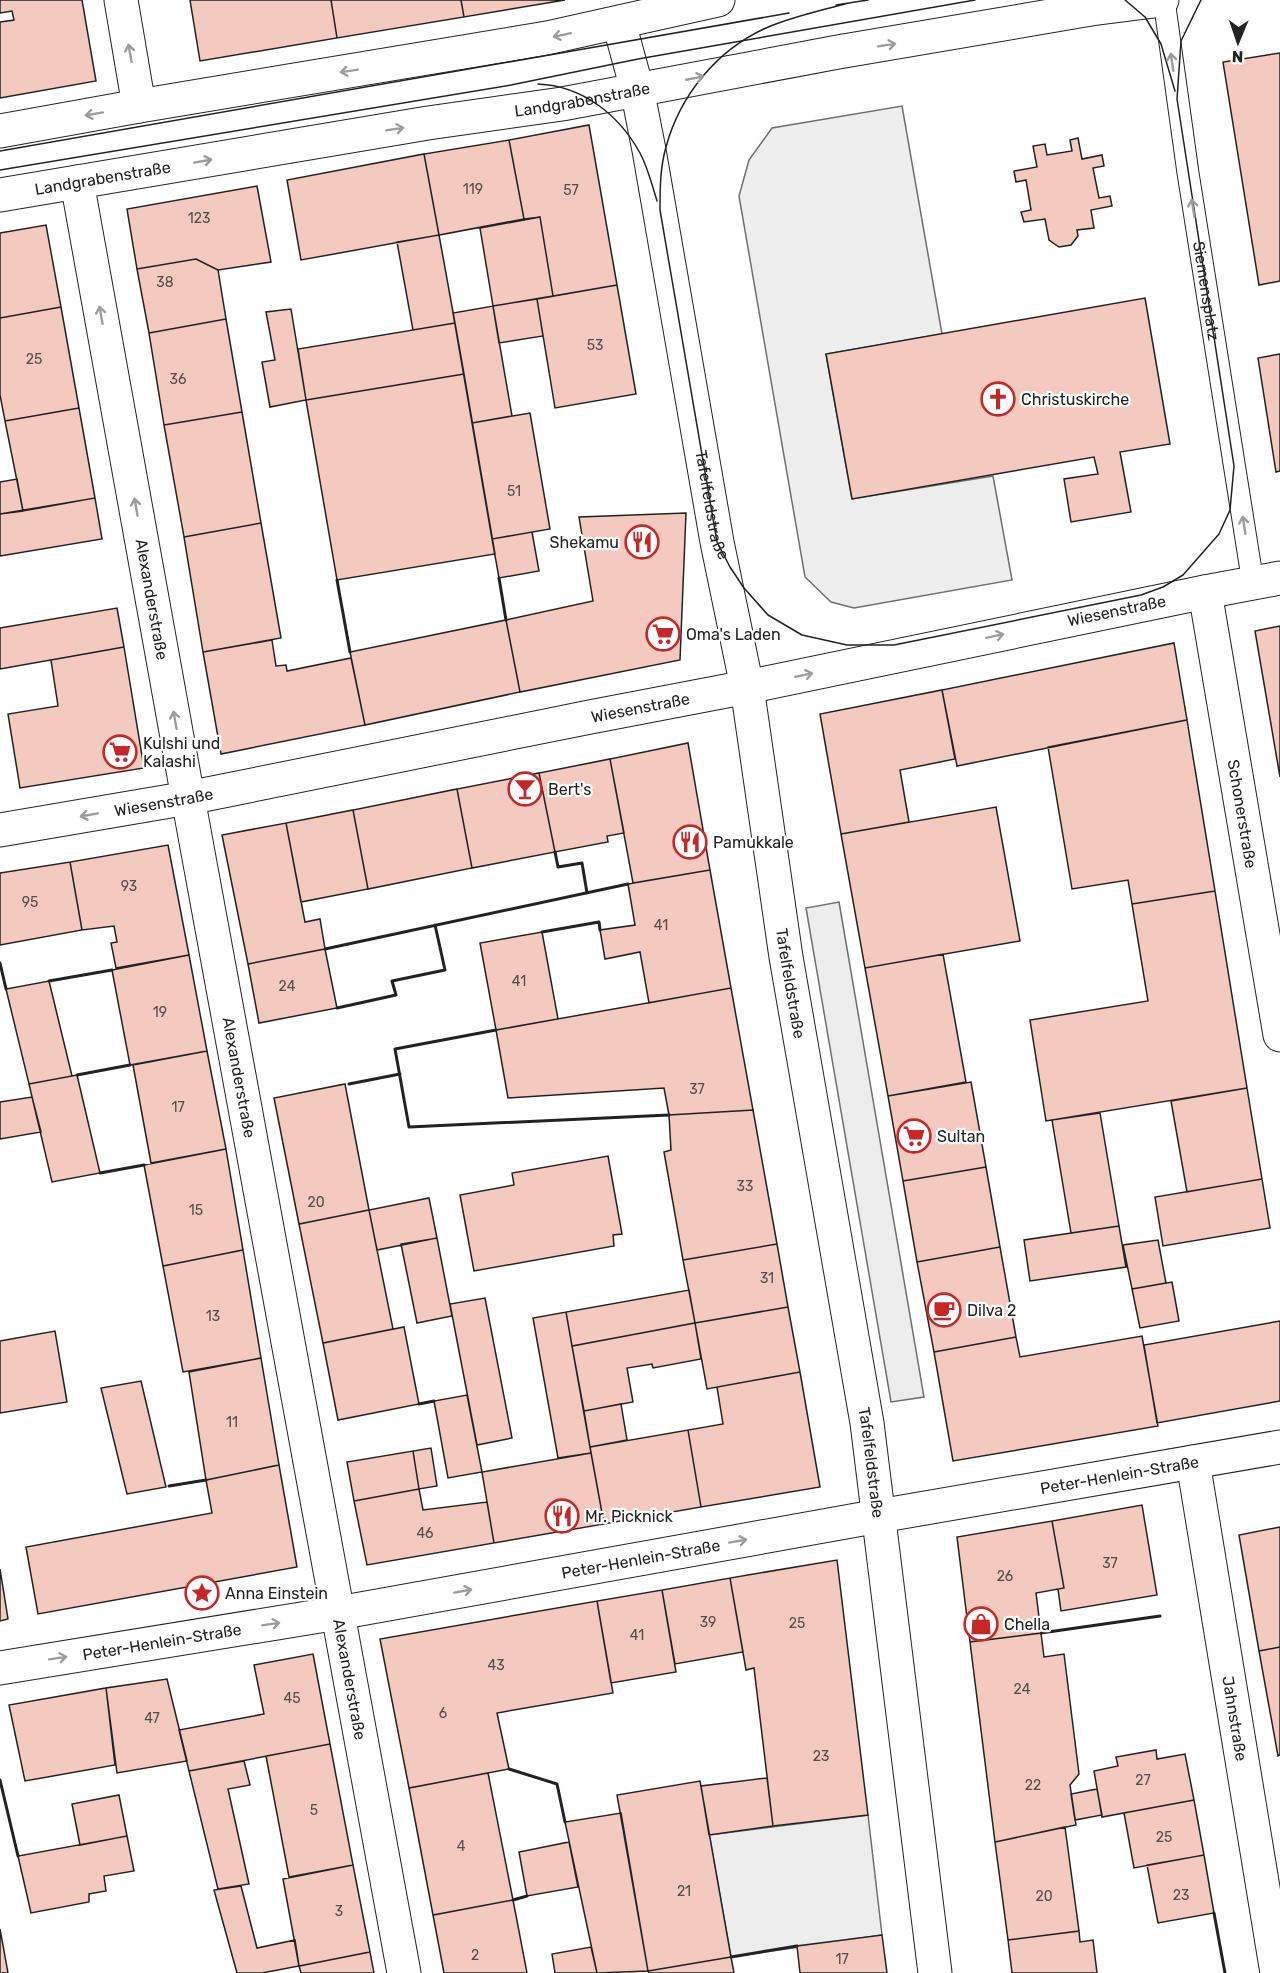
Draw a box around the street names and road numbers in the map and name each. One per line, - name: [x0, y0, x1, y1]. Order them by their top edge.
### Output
- street label: Landgrabenstraße: [513, 79, 652, 121]
- street label: Landgrabenstraße: [33, 157, 172, 199]
- street label: Siemensplatz: [1189, 240, 1223, 342]
- street label: Tafelfeldstraße: [691, 449, 733, 563]
- street label: Alexanderstraße: [131, 537, 172, 661]
- street label: Wiesenstraße: [1066, 591, 1168, 630]
- street label: Wiesenstraße: [589, 689, 691, 727]
- street label: Schonerstraße: [1224, 758, 1261, 870]
- street label: Wiesenstraße: [113, 784, 215, 820]
- street label: Tafelfeldstraße: [772, 927, 809, 1040]
- street label: Alexanderstraße: [218, 1015, 259, 1140]
- street label: Tafelfeldstraße: [854, 1406, 888, 1519]
- street label: Peter-Henlein-Straße: [1039, 1452, 1200, 1498]
- street label: Peter-Henlein-Straße: [560, 1536, 722, 1583]
- street label: Alexanderstraße: [329, 1617, 370, 1741]
- street label: Peter-Henlein-Straße: [81, 1620, 243, 1664]
- street label: Jahnstraße: [1218, 1675, 1251, 1763]

